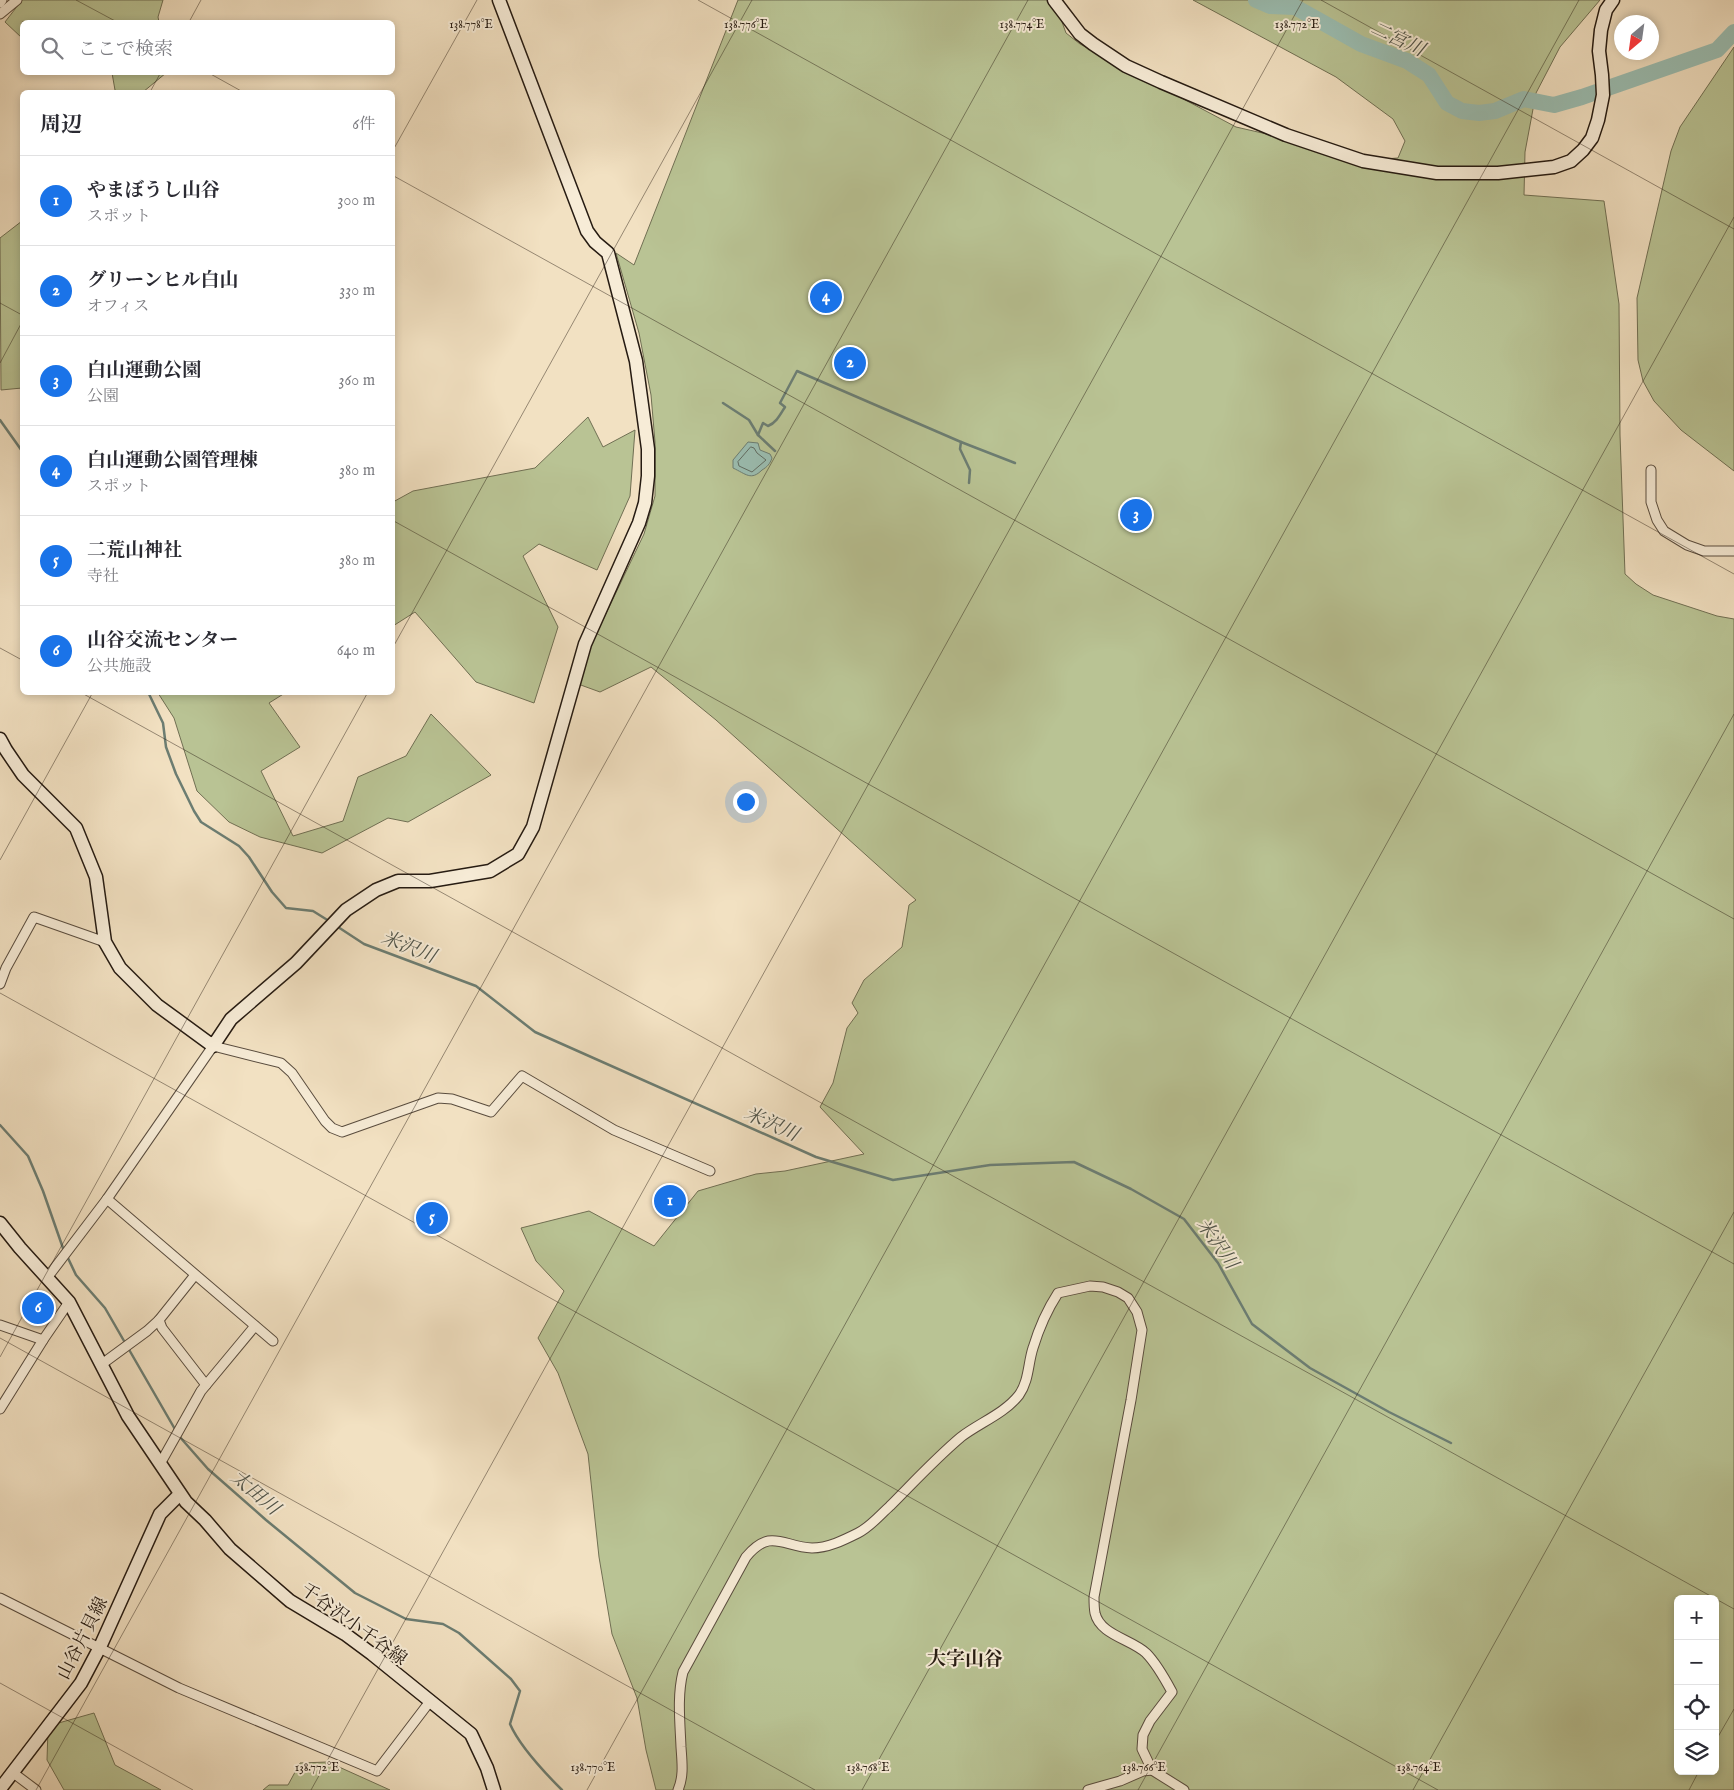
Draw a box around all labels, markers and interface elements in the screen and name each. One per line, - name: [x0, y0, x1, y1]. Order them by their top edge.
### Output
- north arrow: [1614, 15, 1659, 60]
- text: 138.778°E: [449, 17, 493, 32]
- text: 138.776°E: [724, 17, 768, 32]
- text: 138.774°E: [1000, 17, 1044, 32]
- text: 138.772°E: [1275, 17, 1319, 32]
- water label: 二宮川: [1366, 17, 1430, 64]
- search box: [20, 20, 395, 75]
- icon: search: [38, 34, 66, 62]
- text: ここで検索: [78, 38, 173, 62]
- text: 周辺: [40, 112, 82, 139]
- text: 6件: [352, 115, 375, 135]
- text: やまぼうし山谷: [87, 179, 220, 203]
- text: 1: [53, 191, 59, 211]
- text: 300 m: [337, 191, 375, 211]
- text: スポット: [87, 207, 151, 227]
- text: グリーンヒル白山: [87, 269, 239, 293]
- pin: 4: [810, 278, 842, 316]
- text: 2: [52, 281, 60, 301]
- text: 330 m: [339, 281, 375, 301]
- text: オフィス: [87, 297, 149, 317]
- pin: 2: [834, 344, 866, 382]
- text: 白山運動公園: [87, 359, 201, 383]
- text: 3: [53, 371, 59, 391]
- text: 360 m: [339, 371, 375, 391]
- text: 公園: [87, 387, 119, 407]
- text: 白山運動公園管理棟: [87, 449, 258, 473]
- text: 4: [52, 461, 60, 481]
- text: 380 m: [339, 461, 375, 481]
- text: スポット: [87, 477, 151, 497]
- pin: 3: [1120, 496, 1152, 534]
- text: 二荒山神社: [87, 539, 182, 563]
- text: 5: [53, 551, 59, 571]
- text: 380 m: [339, 551, 375, 571]
- text: 寺社: [87, 567, 119, 587]
- text: 山谷交流センター: [87, 629, 238, 653]
- text: 6: [53, 641, 59, 661]
- text: 640 m: [337, 641, 375, 661]
- text: 公共施設: [87, 657, 151, 677]
- your location: [733, 789, 759, 815]
- water label: 米沢川: [377, 926, 441, 970]
- water label: 米沢川: [740, 1102, 804, 1148]
- pin: 1: [654, 1182, 686, 1220]
- pin: 5: [416, 1199, 448, 1237]
- water label: 米沢川: [1190, 1214, 1244, 1276]
- pin: 6: [22, 1289, 54, 1327]
- water label: 太田川: [225, 1466, 286, 1522]
- street label: 千谷沢小千谷線: [295, 1579, 411, 1672]
- street label: 山谷片貝線: [53, 1593, 114, 1684]
- map controls: [1674, 1595, 1719, 1775]
- button: +: [1674, 1595, 1719, 1640]
- button: −: [1674, 1640, 1719, 1685]
- district label: 大字山谷: [927, 1648, 1003, 1672]
- button: locate: [1674, 1685, 1719, 1730]
- button: layers: [1674, 1730, 1719, 1775]
- text: 138.772°E: [295, 1760, 339, 1775]
- text: 138.770°E: [571, 1760, 615, 1775]
- text: 138.768°E: [846, 1760, 890, 1775]
- text: 138.766°E: [1122, 1760, 1166, 1775]
- text: 138.764°E: [1397, 1760, 1441, 1775]

